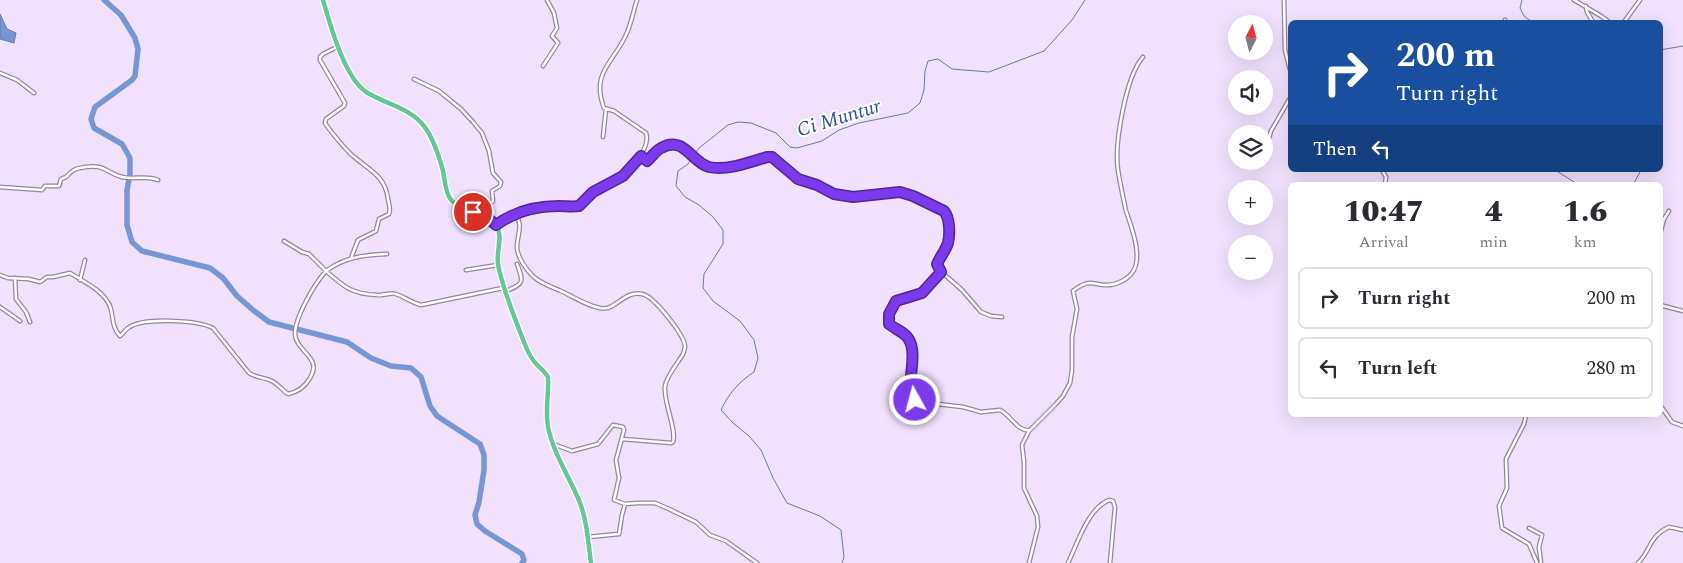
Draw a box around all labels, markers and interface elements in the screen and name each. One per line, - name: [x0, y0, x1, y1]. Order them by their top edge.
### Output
- north arrow: [1228, 15, 1272, 60]
- map controls: [1228, 15, 1273, 280]
- text: 200 m: [1396, 29, 1495, 82]
- icon: right: [1313, 40, 1378, 105]
- button: sound: [1228, 70, 1273, 115]
- text: Turn right: [1396, 77, 1498, 110]
- water label: Ci Muntur: [793, 91, 886, 145]
- button: layers: [1228, 125, 1273, 170]
- text: Then: [1313, 135, 1357, 164]
- icon: left: [1367, 135, 1395, 163]
- button: +: [1228, 180, 1273, 225]
- text: 10:47: [1344, 189, 1424, 235]
- text: 4: [1484, 189, 1502, 235]
- text: 1.6: [1563, 189, 1607, 235]
- pin: [452, 191, 494, 233]
- icon: arrive: [459, 198, 487, 226]
- text: Arrival: [1359, 230, 1409, 254]
- text: min: [1479, 230, 1507, 254]
- text: km: [1574, 230, 1597, 254]
- button: −: [1228, 235, 1273, 280]
- icon: right: [1315, 284, 1343, 312]
- text: Turn right: [1358, 284, 1451, 313]
- text: 200 m: [1586, 284, 1636, 313]
- icon: left: [1315, 354, 1343, 382]
- text: Turn left: [1358, 354, 1437, 383]
- text: 280 m: [1586, 354, 1636, 383]
- position arrow: [888, 373, 940, 425]

